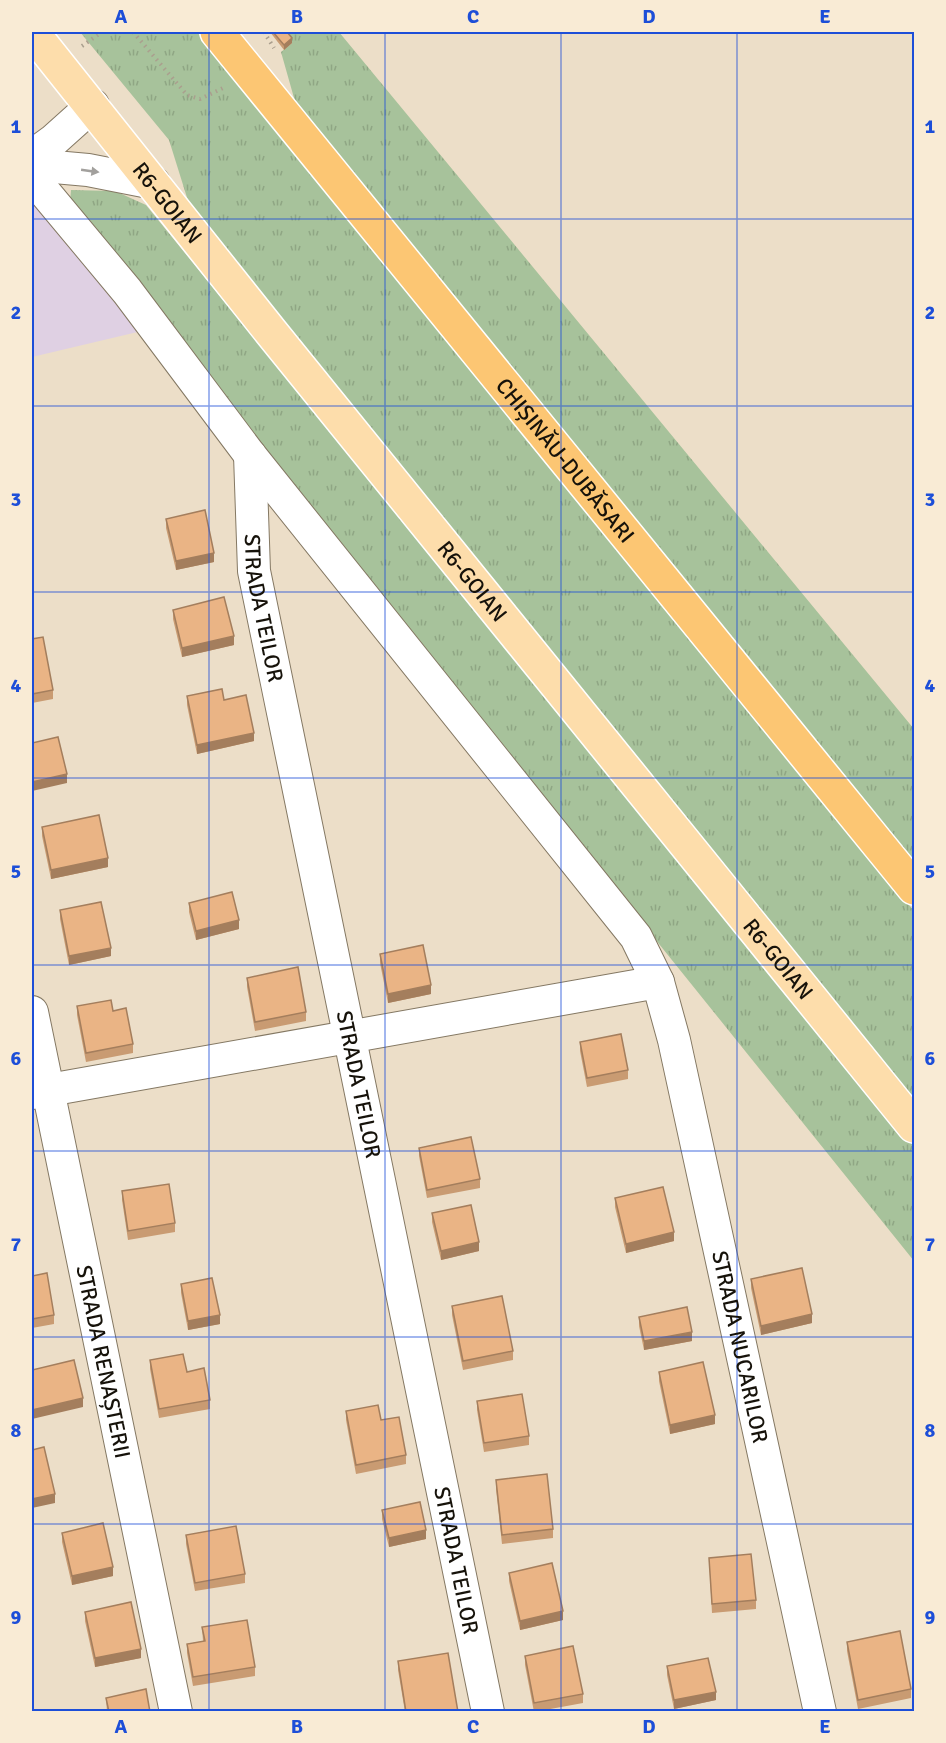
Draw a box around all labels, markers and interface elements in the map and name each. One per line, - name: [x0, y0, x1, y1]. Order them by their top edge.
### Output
- text: A: [115, 4, 128, 29]
- text: B: [291, 4, 303, 29]
- text: C: [467, 4, 479, 29]
- text: D: [642, 4, 656, 29]
- text: E: [819, 4, 831, 29]
- text: 1: [11, 114, 22, 139]
- text: 1: [925, 114, 936, 139]
- street label: R6-GOIAN: [127, 157, 208, 249]
- one-way arrow: [80, 166, 99, 175]
- text: 2: [11, 300, 21, 325]
- text: 2: [925, 300, 935, 325]
- street label: CHIȘINĂU-DUBĂSARI: [490, 372, 640, 548]
- text: 3: [11, 487, 21, 512]
- text: 3: [925, 487, 935, 512]
- street label: STRADA TEILOR: [239, 534, 289, 684]
- street label: R6-GOIAN: [431, 535, 513, 627]
- text: 4: [11, 673, 22, 698]
- text: 4: [925, 673, 936, 698]
- text: 5: [11, 859, 21, 884]
- text: 5: [925, 859, 935, 884]
- street label: R6-GOIAN: [737, 913, 819, 1005]
- street label: STRADA TEILOR: [331, 1008, 387, 1160]
- text: 6: [11, 1046, 22, 1071]
- text: 6: [925, 1046, 936, 1071]
- text: 7: [11, 1232, 22, 1257]
- text: 7: [925, 1232, 936, 1257]
- street label: STRADA NUCARILOR: [706, 1248, 774, 1445]
- street label: STRADA RENAȘTERII: [70, 1263, 136, 1461]
- text: 8: [11, 1418, 22, 1443]
- text: 8: [925, 1418, 936, 1443]
- street label: STRADA TEILOR: [428, 1484, 485, 1637]
- text: 9: [11, 1605, 22, 1630]
- text: 9: [925, 1605, 936, 1630]
- text: A: [115, 1714, 128, 1739]
- text: B: [291, 1714, 303, 1739]
- text: C: [467, 1714, 479, 1739]
- text: D: [642, 1714, 656, 1739]
- text: E: [819, 1714, 831, 1739]

